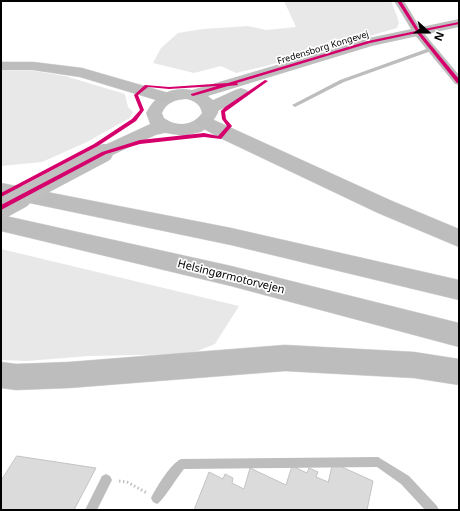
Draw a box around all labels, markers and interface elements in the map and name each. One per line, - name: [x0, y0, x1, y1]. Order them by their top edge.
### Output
- north arrow: [408, 12, 448, 52]
- street label: Fredensborg Kongevej: [276, 29, 370, 67]
- text: N: [431, 30, 448, 43]
- street label: Helsingørmotorvejen: [176, 257, 286, 297]

